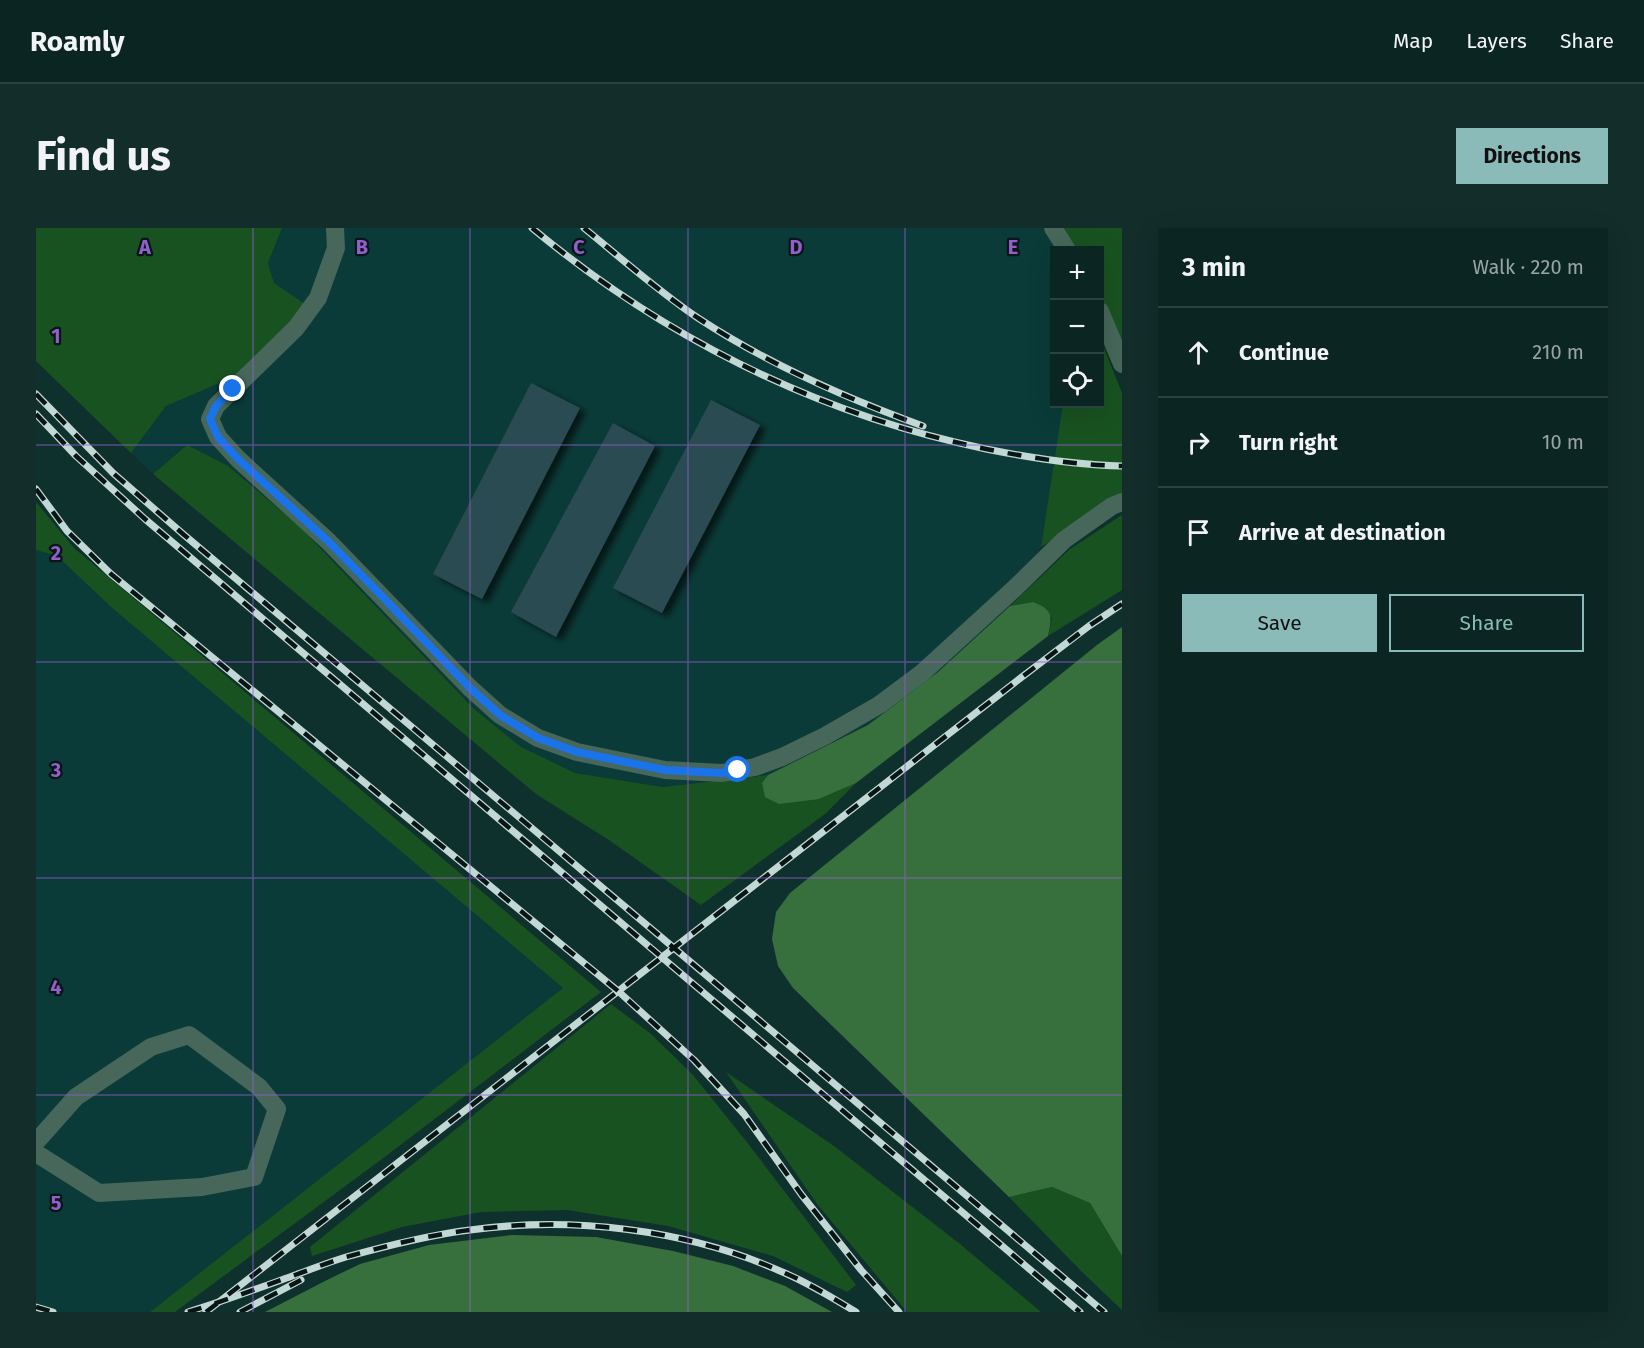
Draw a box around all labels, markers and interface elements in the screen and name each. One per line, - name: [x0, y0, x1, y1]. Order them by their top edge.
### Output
- text: Roamly: [30, 25, 124, 58]
- text: Map: [1393, 28, 1433, 54]
- text: Layers: [1466, 28, 1527, 54]
- text: Share: [1560, 28, 1614, 54]
- button: Directions: [1456, 128, 1608, 184]
- text: Find us: [36, 131, 171, 181]
- text: A: [138, 235, 152, 259]
- text: B: [356, 235, 368, 259]
- text: C: [573, 235, 585, 259]
- text: D: [789, 235, 803, 259]
- text: E: [1008, 235, 1018, 259]
- map controls: [1050, 246, 1104, 408]
- button: +: [1050, 246, 1104, 300]
- text: 3 min: [1182, 252, 1246, 283]
- text: Walk · 220 m: [1473, 255, 1584, 279]
- button: −: [1050, 300, 1104, 354]
- text: 1: [51, 324, 61, 348]
- icon: ahead: [1182, 336, 1215, 369]
- text: Continue: [1239, 339, 1329, 366]
- text: 210 m: [1532, 340, 1584, 364]
- button: locate: [1050, 354, 1104, 408]
- route end: [219, 375, 245, 401]
- icon: right: [1182, 426, 1215, 459]
- text: Turn right: [1239, 429, 1338, 456]
- text: 10 m: [1542, 430, 1584, 454]
- icon: arrive: [1182, 516, 1215, 549]
- text: Arrive at destination: [1239, 519, 1446, 546]
- text: 2: [51, 541, 61, 565]
- button: Save: [1182, 594, 1377, 652]
- button: Share: [1389, 594, 1584, 652]
- route start: [724, 756, 750, 782]
- text: 3: [50, 758, 61, 782]
- text: 4: [50, 975, 62, 999]
- text: 5: [51, 1191, 62, 1215]

